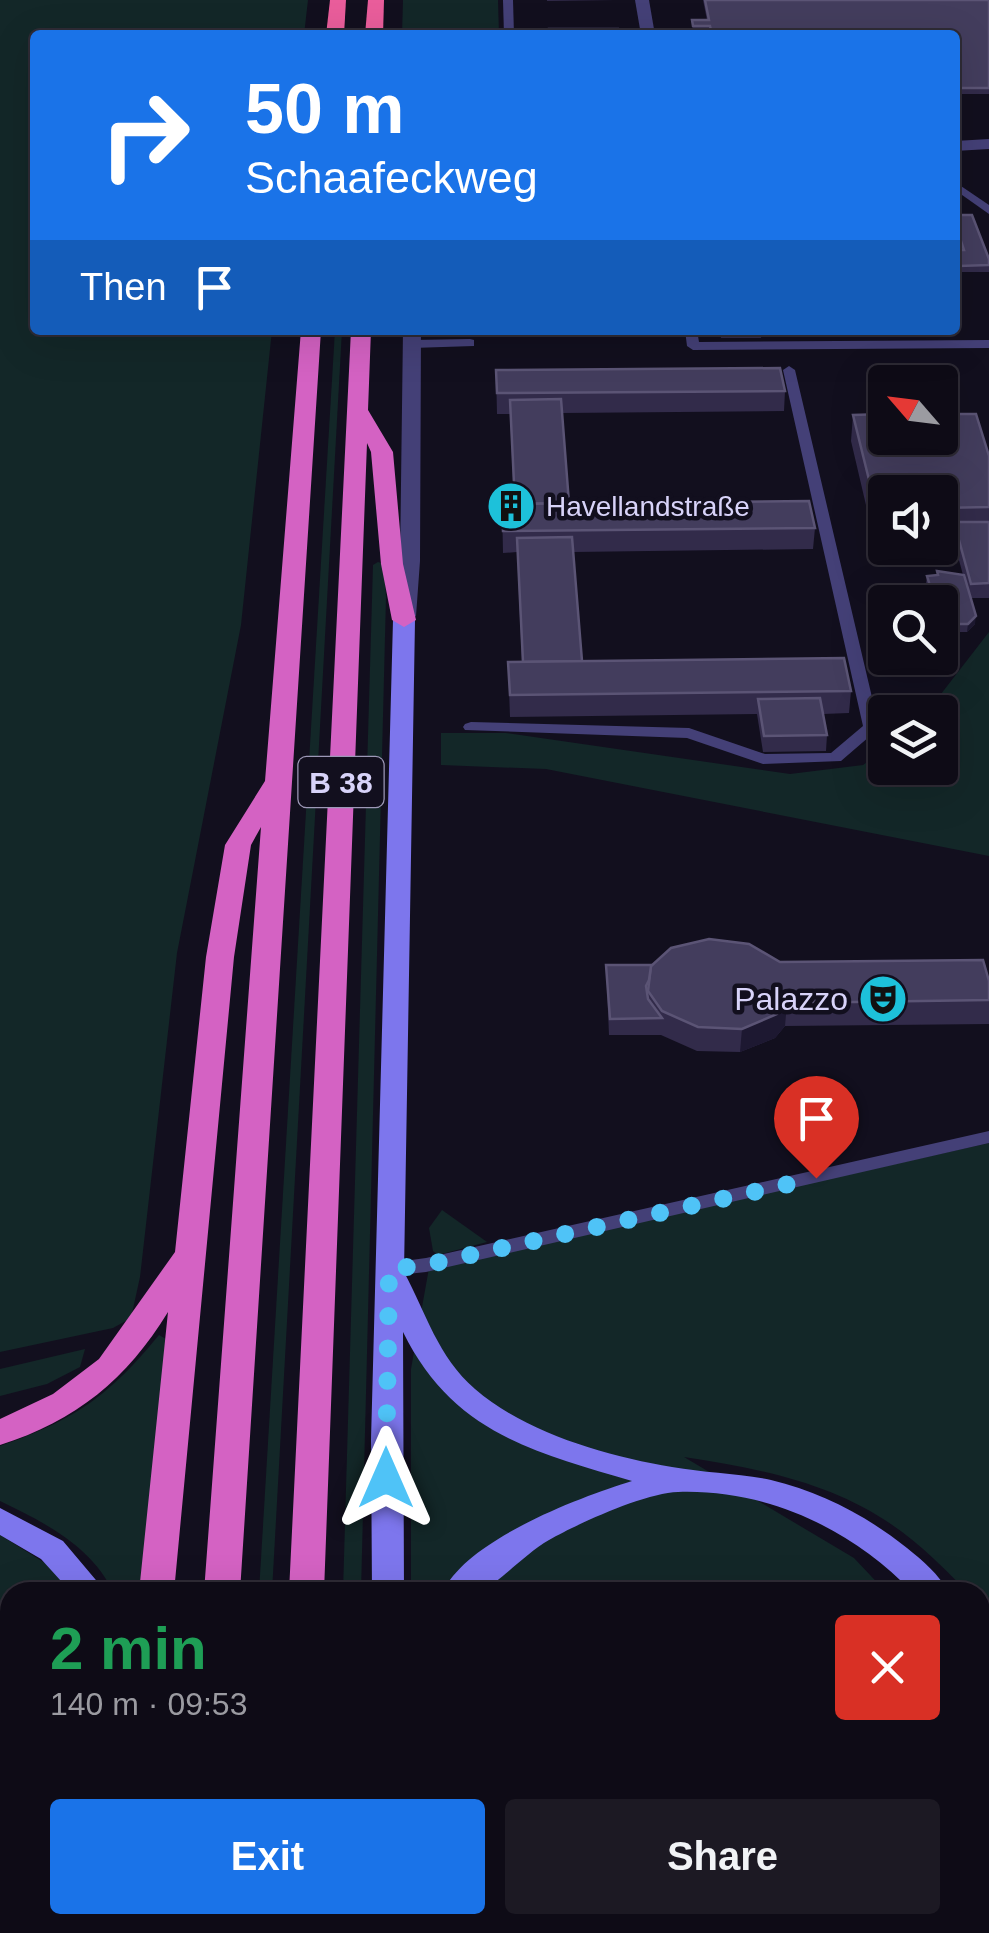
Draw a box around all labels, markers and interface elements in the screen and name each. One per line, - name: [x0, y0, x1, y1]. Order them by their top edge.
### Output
- icon: right: [80, 70, 210, 200]
- text: 50 m: [245, 70, 405, 148]
- text: Schaafeckweg: [245, 152, 538, 203]
- icon: arrive: [187, 260, 242, 315]
- text: Then: [80, 266, 167, 308]
- north arrow: [868, 365, 958, 455]
- map controls: [868, 365, 958, 785]
- button: sound: [868, 475, 958, 565]
- building icon: Havellandstraße: [485, 480, 537, 532]
- place label: Havellandstraße: [546, 491, 750, 522]
- button: search: [868, 585, 958, 675]
- button: layers: [868, 695, 958, 785]
- road number: B 38: [298, 757, 384, 807]
- theatre icon: Palazzo: [857, 973, 909, 1025]
- place label: Palazzo: [734, 981, 848, 1017]
- pin: [774, 1076, 859, 1179]
- icon: arrive: [789, 1091, 844, 1146]
- position arrow: [334, 1426, 438, 1530]
- text: 2 min: [50, 1615, 207, 1682]
- button: close: [835, 1615, 940, 1720]
- text: 140 m · 09:53: [50, 1686, 247, 1722]
- button: Exit: [50, 1799, 485, 1914]
- button: Share: [505, 1799, 940, 1914]

